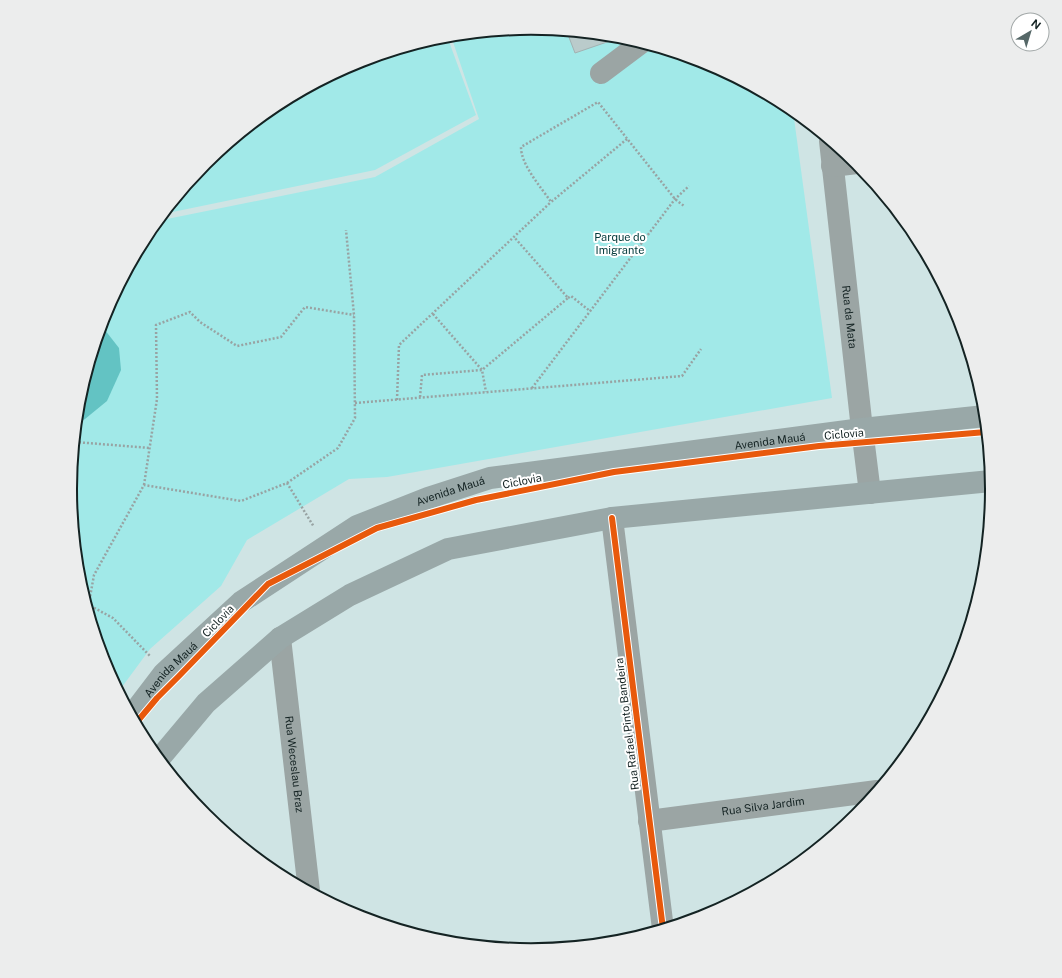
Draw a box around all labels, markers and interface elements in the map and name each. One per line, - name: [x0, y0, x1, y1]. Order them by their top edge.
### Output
- north arrow: [1010, 12, 1050, 52]
- text: N: [1029, 17, 1043, 31]
- park label: Parque do Imigrante: [594, 231, 646, 256]
- street label: Rua da Mata: [840, 285, 859, 349]
- street label: Ciclovia: [824, 426, 864, 442]
- street label: Avenida Mauá: [734, 431, 806, 452]
- street label: Ciclovia: [501, 471, 543, 491]
- street label: Avenida Mauá: [414, 474, 486, 508]
- street label: Ciclovia: [200, 603, 236, 639]
- street label: Avenida Mauá: [142, 639, 200, 699]
- street label: Rua Rafael Pinto Bandeira: [613, 657, 641, 791]
- street label: Rua Weceslau Braz: [283, 715, 306, 813]
- street label: Rua Silva Jardim: [721, 795, 805, 817]

